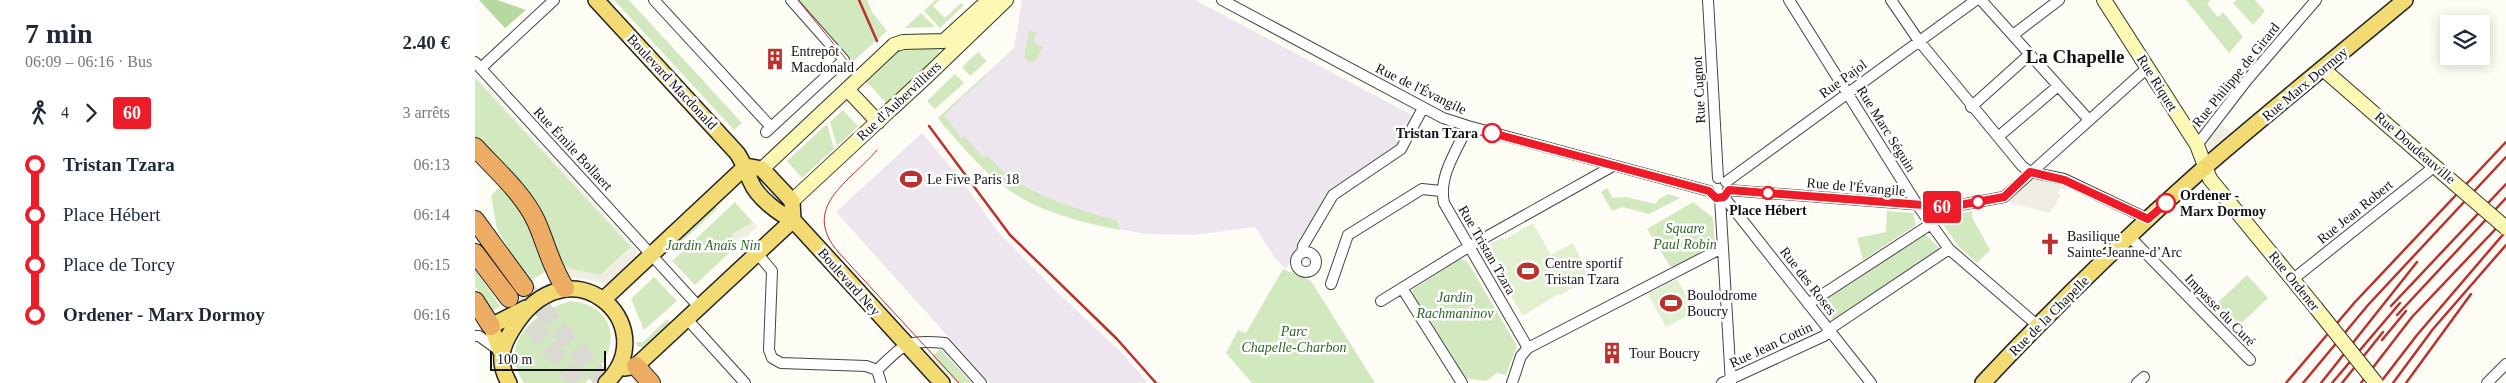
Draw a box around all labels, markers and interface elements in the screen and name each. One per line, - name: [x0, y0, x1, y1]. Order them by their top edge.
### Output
- map controls: [2440, 15, 2490, 65]
- button: layers: [2440, 15, 2490, 65]
- text: 7 min: [25, 18, 93, 49]
- street label: Rue Philippe de Girard: [2189, 20, 2283, 130]
- street label: Boulevard Macdonald: [624, 31, 720, 133]
- text: 2.40 €: [403, 32, 450, 53]
- place label: Entrepôt Macdonald: [791, 44, 854, 75]
- street label: Rue Marx Dormoy: [2259, 44, 2351, 124]
- building icon: Entrepôt Macdonald: [762, 46, 788, 72]
- district label: La Chapelle: [2026, 46, 2124, 67]
- street label: Rue Riquet: [2134, 52, 2180, 114]
- text: 06:09 – 06:16 · Bus: [25, 53, 152, 70]
- street label: Rue Cugnot: [1690, 56, 1708, 124]
- street label: Rue Pajol: [1816, 57, 1870, 101]
- street label: Rue d'Aubervilliers: [854, 58, 944, 144]
- street label: Rue de l'Évangile: [1373, 60, 1469, 117]
- street label: Rue Marc Séguin: [1854, 83, 1918, 175]
- icon: walk: [25, 99, 53, 127]
- icon: forward: [77, 99, 105, 127]
- text: 60: [123, 103, 141, 123]
- text: 4: [61, 104, 69, 121]
- text: 3 arrêts: [402, 104, 450, 121]
- street label: Rue Émile Bollaert: [531, 104, 616, 194]
- street label: Rue Doudeauville: [2372, 109, 2458, 187]
- marker: Tristan Tzara: [1482, 123, 1502, 143]
- place label: Tristan Tzara: [1396, 126, 1478, 141]
- text: Tristan Tzara: [63, 154, 175, 175]
- text: 06:13: [414, 156, 450, 173]
- sports icon: Le Five Paris 18: [898, 166, 924, 192]
- place label: Le Five Paris 18: [927, 172, 1019, 187]
- street label: Rue de l'Évangile: [1806, 174, 1906, 199]
- street label: Rue Jean Robert: [2314, 177, 2396, 247]
- marker: Place Hébert: [1761, 186, 1775, 200]
- place label: Ordener - Marx Dormoy: [2180, 188, 2266, 219]
- line badge: 60: [1919, 191, 1965, 223]
- marker: Ordener - Marx Dormoy: [2156, 193, 2176, 213]
- unlabelled marker: [1971, 195, 1985, 209]
- text: 60: [1933, 197, 1951, 217]
- street label: Rue Tristan Tzara: [1455, 203, 1519, 298]
- place label: Place Hébert: [1729, 203, 1807, 218]
- text: Place Hébert: [63, 204, 161, 225]
- text: 06:14: [414, 206, 450, 223]
- park label: Square Paul Robin: [1652, 221, 1717, 252]
- place label: Basilique Sainte-Jeanne-d’Arc: [2067, 229, 2182, 260]
- church icon: Basilique Sainte-Jeanne-d’Arc: [2037, 231, 2063, 257]
- park label: Jardin Anaïs Nin: [666, 238, 760, 253]
- street label: Rue des Roses: [1777, 244, 1839, 318]
- street label: Boulevard Ney: [815, 245, 883, 319]
- street label: Rue Ordener: [2266, 248, 2323, 314]
- text: Place de Torcy: [63, 254, 175, 275]
- text: 06:15: [414, 256, 450, 273]
- place label: Centre sportif Tristan Tzara: [1545, 256, 1623, 287]
- sports icon: Centre sportif Tristan Tzara: [1515, 258, 1541, 284]
- street label: Impasse du Curé: [2182, 271, 2258, 349]
- street label: Rue de la Chapelle: [2006, 273, 2092, 359]
- place label: Boulodrome Boucry: [1687, 288, 1757, 319]
- park label: Jardin Rachmaninov: [1416, 290, 1494, 321]
- sports icon: Boulodrome Boucry: [1658, 290, 1684, 316]
- text: Ordener - Marx Dormoy: [63, 304, 265, 325]
- text: 06:16: [414, 306, 450, 323]
- street label: Rue Jean Cottin: [1727, 319, 1815, 371]
- park label: Parc Chapelle-Charbon: [1242, 324, 1347, 355]
- building icon: Tour Boucry: [1599, 340, 1625, 366]
- place label: Tour Boucry: [1629, 346, 1700, 361]
- scale bar: [490, 348, 606, 371]
- text: 100 m: [497, 352, 532, 367]

